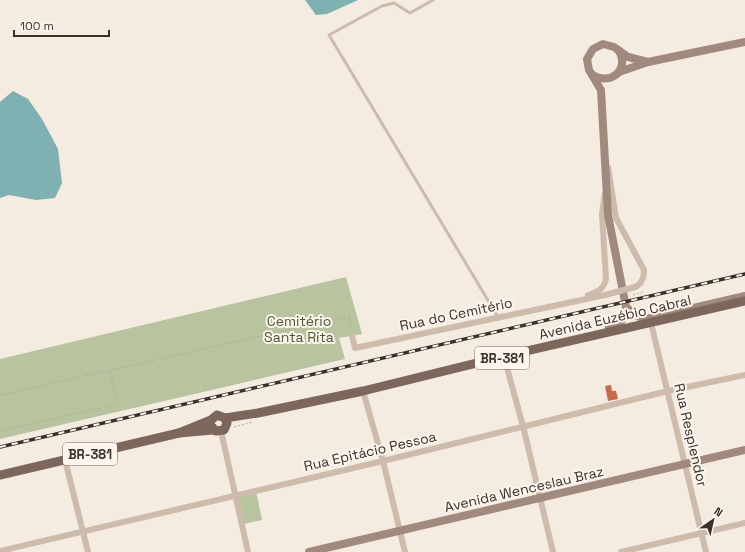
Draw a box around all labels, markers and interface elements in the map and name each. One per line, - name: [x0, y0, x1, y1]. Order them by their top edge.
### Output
- scale bar: [14, 12, 109, 38]
- text: 100 m: [20, 18, 54, 34]
- street label: Avenida Euzébio Cabral: [537, 291, 693, 343]
- street label: Rua do Cemitério: [398, 293, 514, 335]
- park label: Cemitério Santa Rita: [264, 312, 334, 346]
- road number: BR-381: [475, 347, 529, 369]
- street label: Rua Resplendor: [670, 381, 712, 489]
- street label: Rua Epitácio Pessoa: [302, 427, 438, 475]
- road number: BR-381: [63, 443, 117, 465]
- street label: Avenida Wenceslau Braz: [443, 462, 605, 516]
- north arrow: [693, 500, 733, 540]
- text: N: [712, 504, 726, 520]

